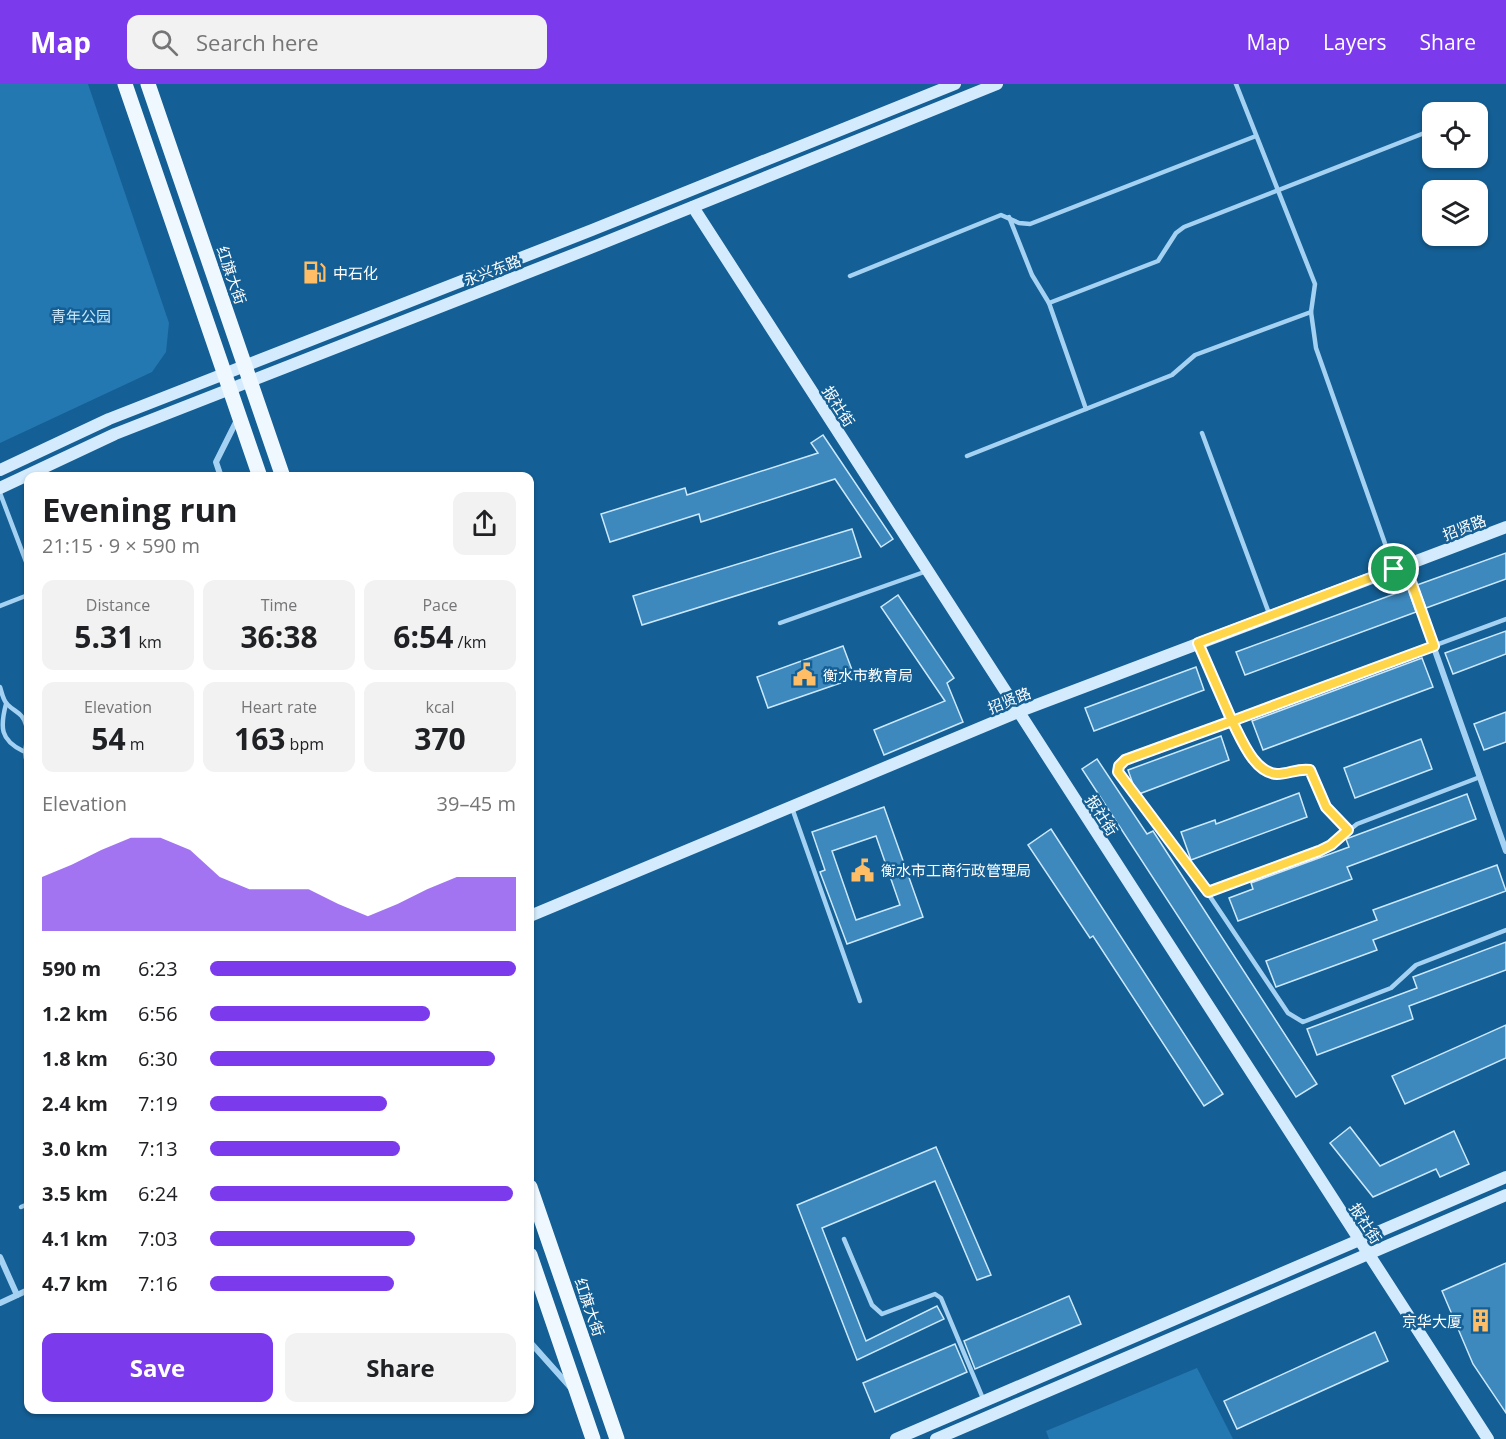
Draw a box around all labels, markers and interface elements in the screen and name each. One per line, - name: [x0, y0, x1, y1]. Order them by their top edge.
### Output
- search box: [127, 15, 547, 69]
- text: Map: [30, 23, 91, 61]
- icon: search: [148, 26, 181, 59]
- text: Search here: [196, 27, 319, 57]
- text: Map: [1247, 28, 1290, 56]
- text: Layers: [1323, 28, 1387, 56]
- text: Share: [1420, 28, 1476, 56]
- map controls: [1422, 102, 1488, 246]
- button: locate: [1422, 102, 1488, 168]
- button: layers: [1422, 180, 1488, 246]
- street label: 红旗大街: [213, 243, 251, 307]
- street label: 永兴东路: [460, 250, 524, 290]
- fuel station icon: 中石化: [302, 260, 328, 286]
- place label: 中石化: [333, 263, 378, 283]
- park label: 青年公园: [51, 306, 111, 326]
- street label: 报社街: [818, 382, 860, 430]
- text: Evening run: [42, 487, 238, 532]
- button: share: [453, 492, 516, 555]
- street label: 招贤路: [1439, 510, 1489, 544]
- text: 21:15 · 9 × 590 m: [42, 532, 200, 559]
- pin: [1368, 543, 1419, 594]
- icon: arrive: [1377, 552, 1410, 585]
- text: Distance: [86, 594, 150, 616]
- text: Time: [261, 594, 297, 616]
- text: Pace: [422, 594, 458, 616]
- text: 5.31: [74, 616, 134, 657]
- text: 36:38: [240, 616, 318, 657]
- text: 6:54: [393, 616, 453, 657]
- text: km: [134, 631, 162, 653]
- text: /km: [453, 631, 487, 653]
- public building icon: 衡水市教育局: [792, 662, 818, 688]
- place label: 衡水市教育局: [823, 665, 913, 685]
- street label: 招贤路: [984, 682, 1034, 718]
- text: Elevation: [84, 696, 152, 718]
- text: Heart rate: [241, 696, 317, 718]
- text: kcal: [426, 696, 455, 718]
- text: 54: [91, 718, 126, 759]
- text: 163: [234, 718, 285, 759]
- text: 370: [414, 718, 466, 759]
- text: m: [126, 733, 145, 755]
- text: bpm: [285, 733, 324, 755]
- text: Elevation: [42, 790, 127, 817]
- text: 39–45 m: [437, 790, 516, 817]
- street label: 报社街: [1081, 791, 1123, 839]
- public building icon: 衡水市工商行政管理局: [850, 857, 876, 883]
- place label: 衡水市工商行政管理局: [881, 860, 1031, 880]
- text: 590 m: [42, 955, 101, 982]
- text: 6:23: [138, 955, 178, 982]
- text: 1.2 km: [42, 1000, 108, 1027]
- text: 6:56: [138, 1000, 178, 1027]
- text: 1.8 km: [42, 1045, 108, 1072]
- text: 6:30: [138, 1045, 178, 1072]
- text: 2.4 km: [42, 1090, 108, 1117]
- text: 7:19: [138, 1090, 178, 1117]
- text: 3.0 km: [42, 1135, 108, 1162]
- text: 7:13: [138, 1135, 178, 1162]
- text: 3.5 km: [42, 1180, 108, 1207]
- text: 6:24: [138, 1180, 178, 1207]
- street label: 报社街: [1345, 1199, 1387, 1247]
- text: 4.1 km: [42, 1225, 108, 1252]
- text: 7:03: [138, 1225, 178, 1252]
- text: 4.7 km: [42, 1270, 108, 1297]
- text: 7:16: [138, 1270, 178, 1297]
- street label: 红旗大街: [571, 1275, 609, 1339]
- building icon: 京华大厦: [1467, 1308, 1493, 1334]
- place label: 京华大厦: [1402, 1311, 1462, 1331]
- button: Save: [42, 1333, 273, 1402]
- button: Share: [285, 1333, 516, 1402]

